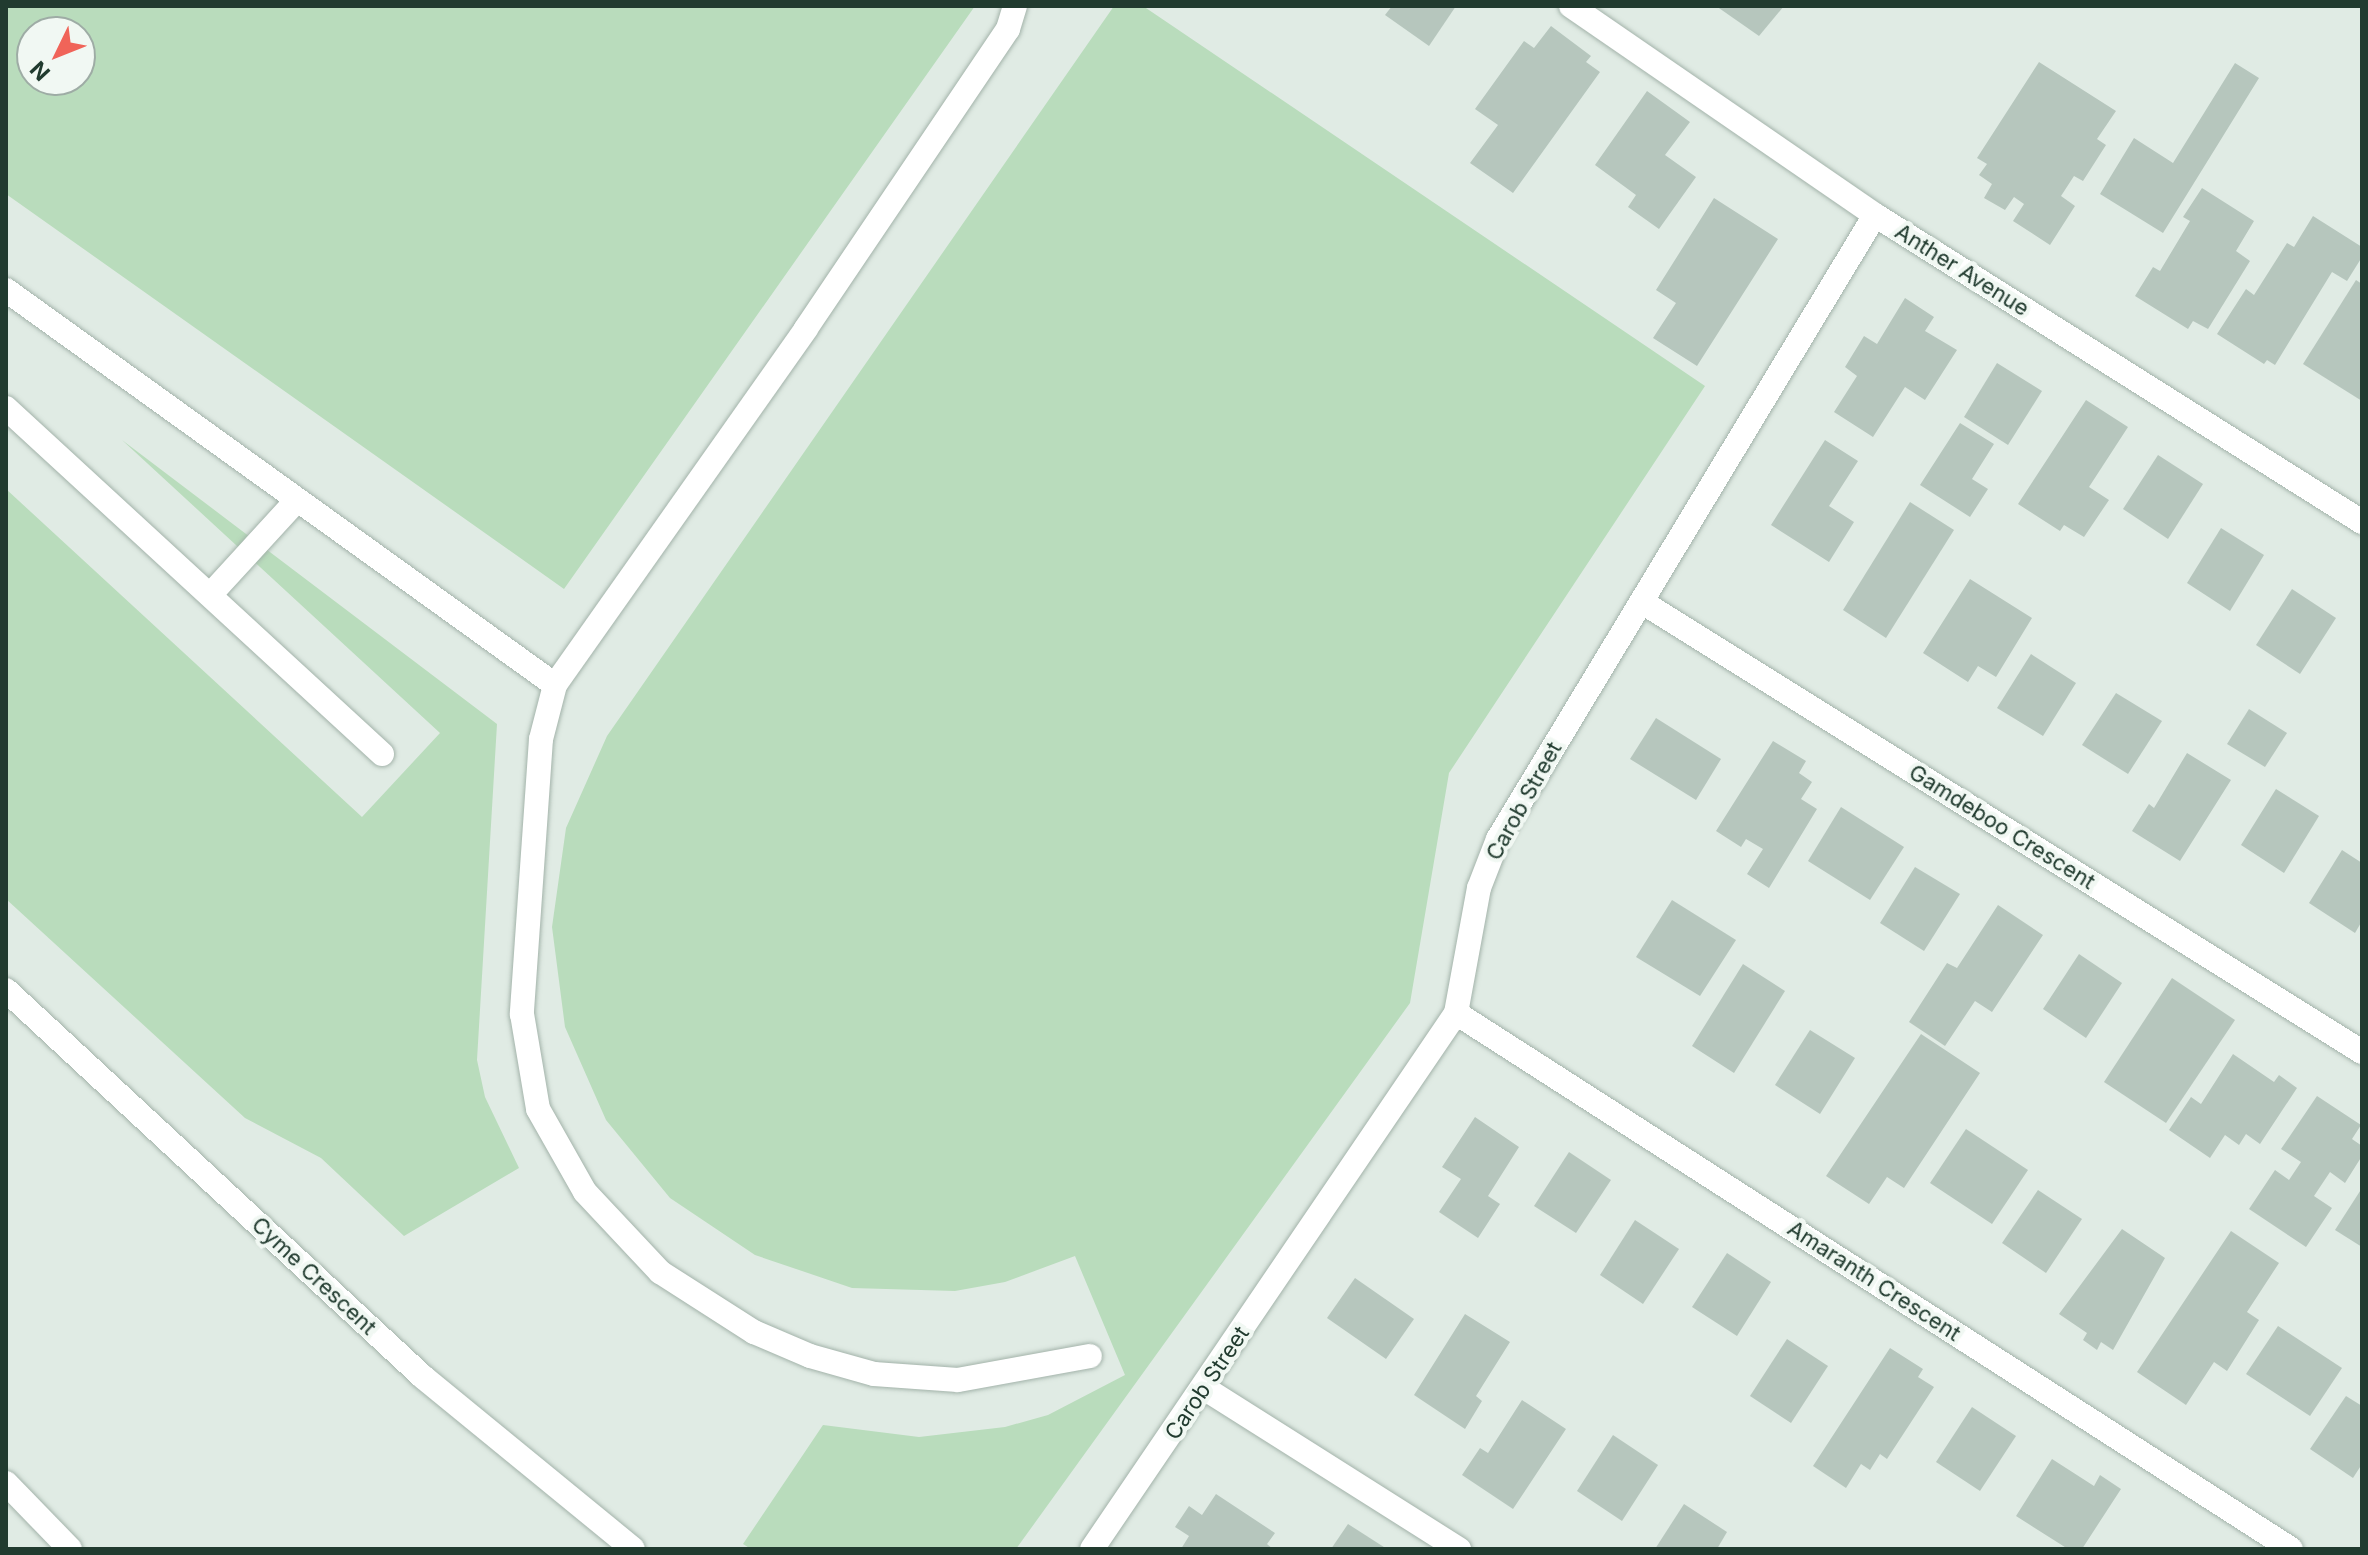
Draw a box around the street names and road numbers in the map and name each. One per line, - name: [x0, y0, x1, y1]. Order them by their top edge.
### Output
- street label: Anther Avenue: [1890, 218, 2034, 322]
- street label: Carob Street: [1481, 737, 1567, 865]
- street label: Gamdeboo Crescent: [1904, 759, 2100, 895]
- street label: Cyme Crescent: [246, 1212, 382, 1340]
- street label: Amaranth Crescent: [1783, 1215, 1965, 1347]
- street label: Carob Street: [1159, 1321, 1255, 1445]

